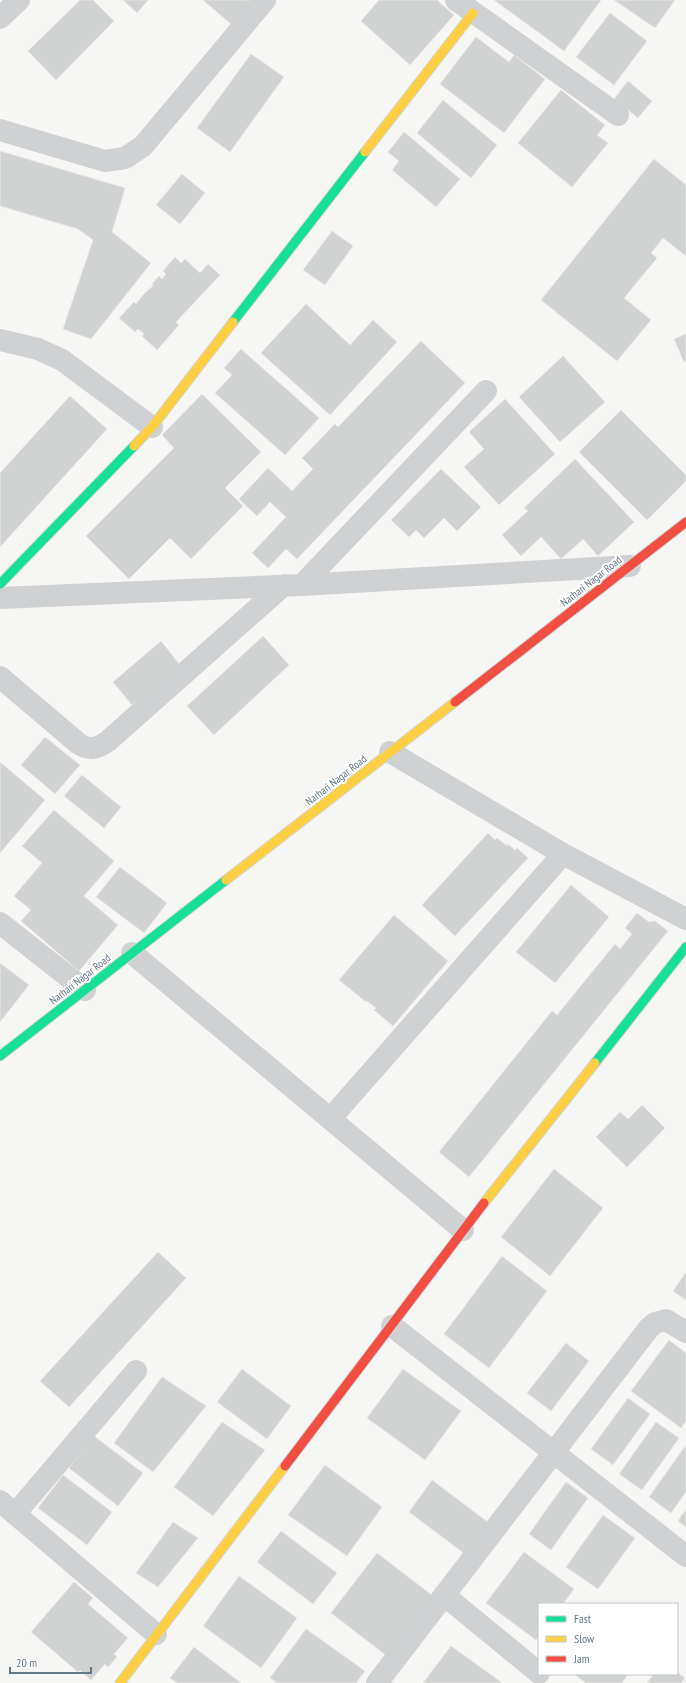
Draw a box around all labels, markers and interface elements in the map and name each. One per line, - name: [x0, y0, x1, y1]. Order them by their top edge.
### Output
- street label: Narhari Nagar Road: [558, 553, 625, 609]
- street label: Narhari Nagar Road: [303, 752, 370, 808]
- street label: Narhari Nagar Road: [47, 951, 114, 1007]
- legend: [538, 1603, 678, 1675]
- text: Fast: [574, 1611, 592, 1626]
- text: Slow: [574, 1631, 595, 1646]
- scale bar: [10, 1649, 91, 1675]
- text: Jam: [573, 1651, 590, 1666]
- text: 20 m: [16, 1655, 37, 1670]

